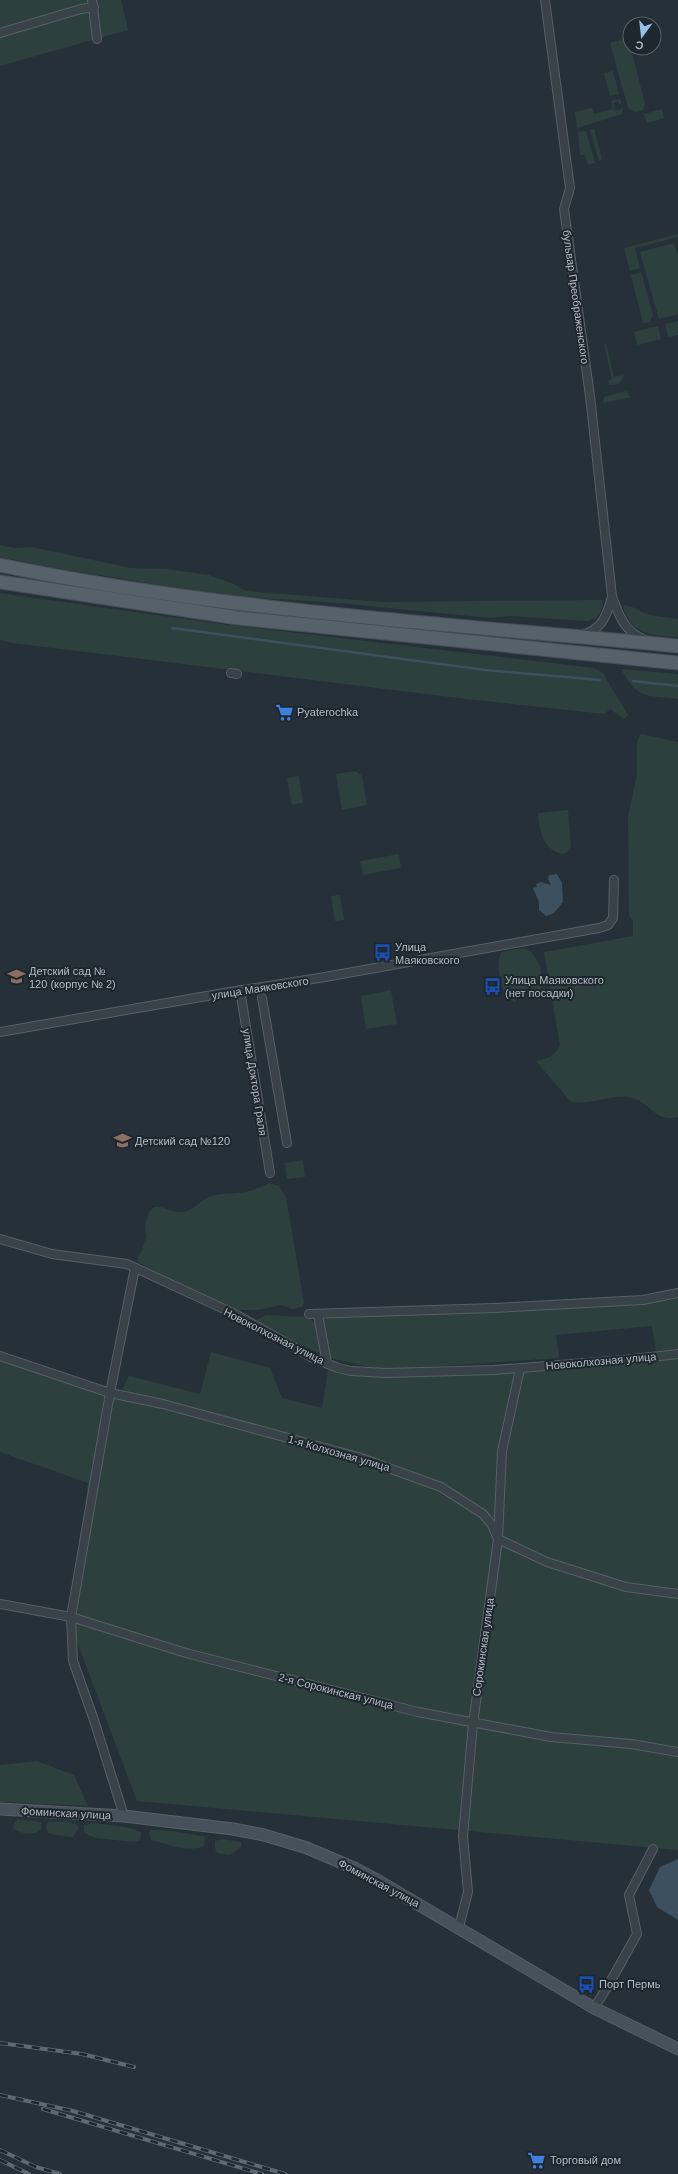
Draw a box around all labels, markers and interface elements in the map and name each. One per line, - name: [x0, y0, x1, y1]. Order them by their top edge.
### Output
- north arrow: [622, 16, 662, 56]
- text: С: [634, 39, 645, 52]
- street label: бульвар Преображенского: [561, 229, 591, 365]
- supermarket icon: Pyaterochka: [274, 702, 294, 722]
- place label: Pyaterochka: [297, 706, 359, 718]
- place label: Улица Маяковского: [395, 941, 460, 966]
- bus stop icon: Улица Маяковского: [372, 943, 392, 963]
- place label: Детский сад № 120 (корпус № 2): [29, 965, 116, 990]
- school or university icon: Детский сад № 120 (корпус № 2): [6, 967, 26, 987]
- street label: улица Маяковского: [211, 974, 309, 1002]
- place label: Улица Маяковского (нет посадки): [505, 974, 604, 999]
- bus stop icon: Улица Маяковского (нет посадки): [482, 976, 502, 996]
- street label: улица Доктора Граля: [241, 1028, 269, 1136]
- school or university icon: Детский сад №120: [112, 1131, 132, 1151]
- place label: Детский сад №120: [135, 1135, 230, 1147]
- street label: Новоколхозная улица: [222, 1305, 327, 1367]
- street label: Новоколхозная улица: [545, 1350, 658, 1372]
- street label: 1-я Колхозная улица: [287, 1433, 392, 1474]
- street label: Сорокинская улица: [470, 1596, 496, 1697]
- street label: 2-я Сорокинская улица: [277, 1671, 396, 1711]
- street label: Фоминская улица: [21, 1805, 112, 1821]
- street label: Фоминская улица: [336, 1857, 422, 1910]
- bus stop icon: Порт Пермь: [576, 1974, 596, 1994]
- place label: Порт Пермь: [599, 1978, 661, 1990]
- supermarket icon: Торговый дом: [527, 2150, 547, 2170]
- place label: Торговый дом: [550, 2154, 621, 2166]

